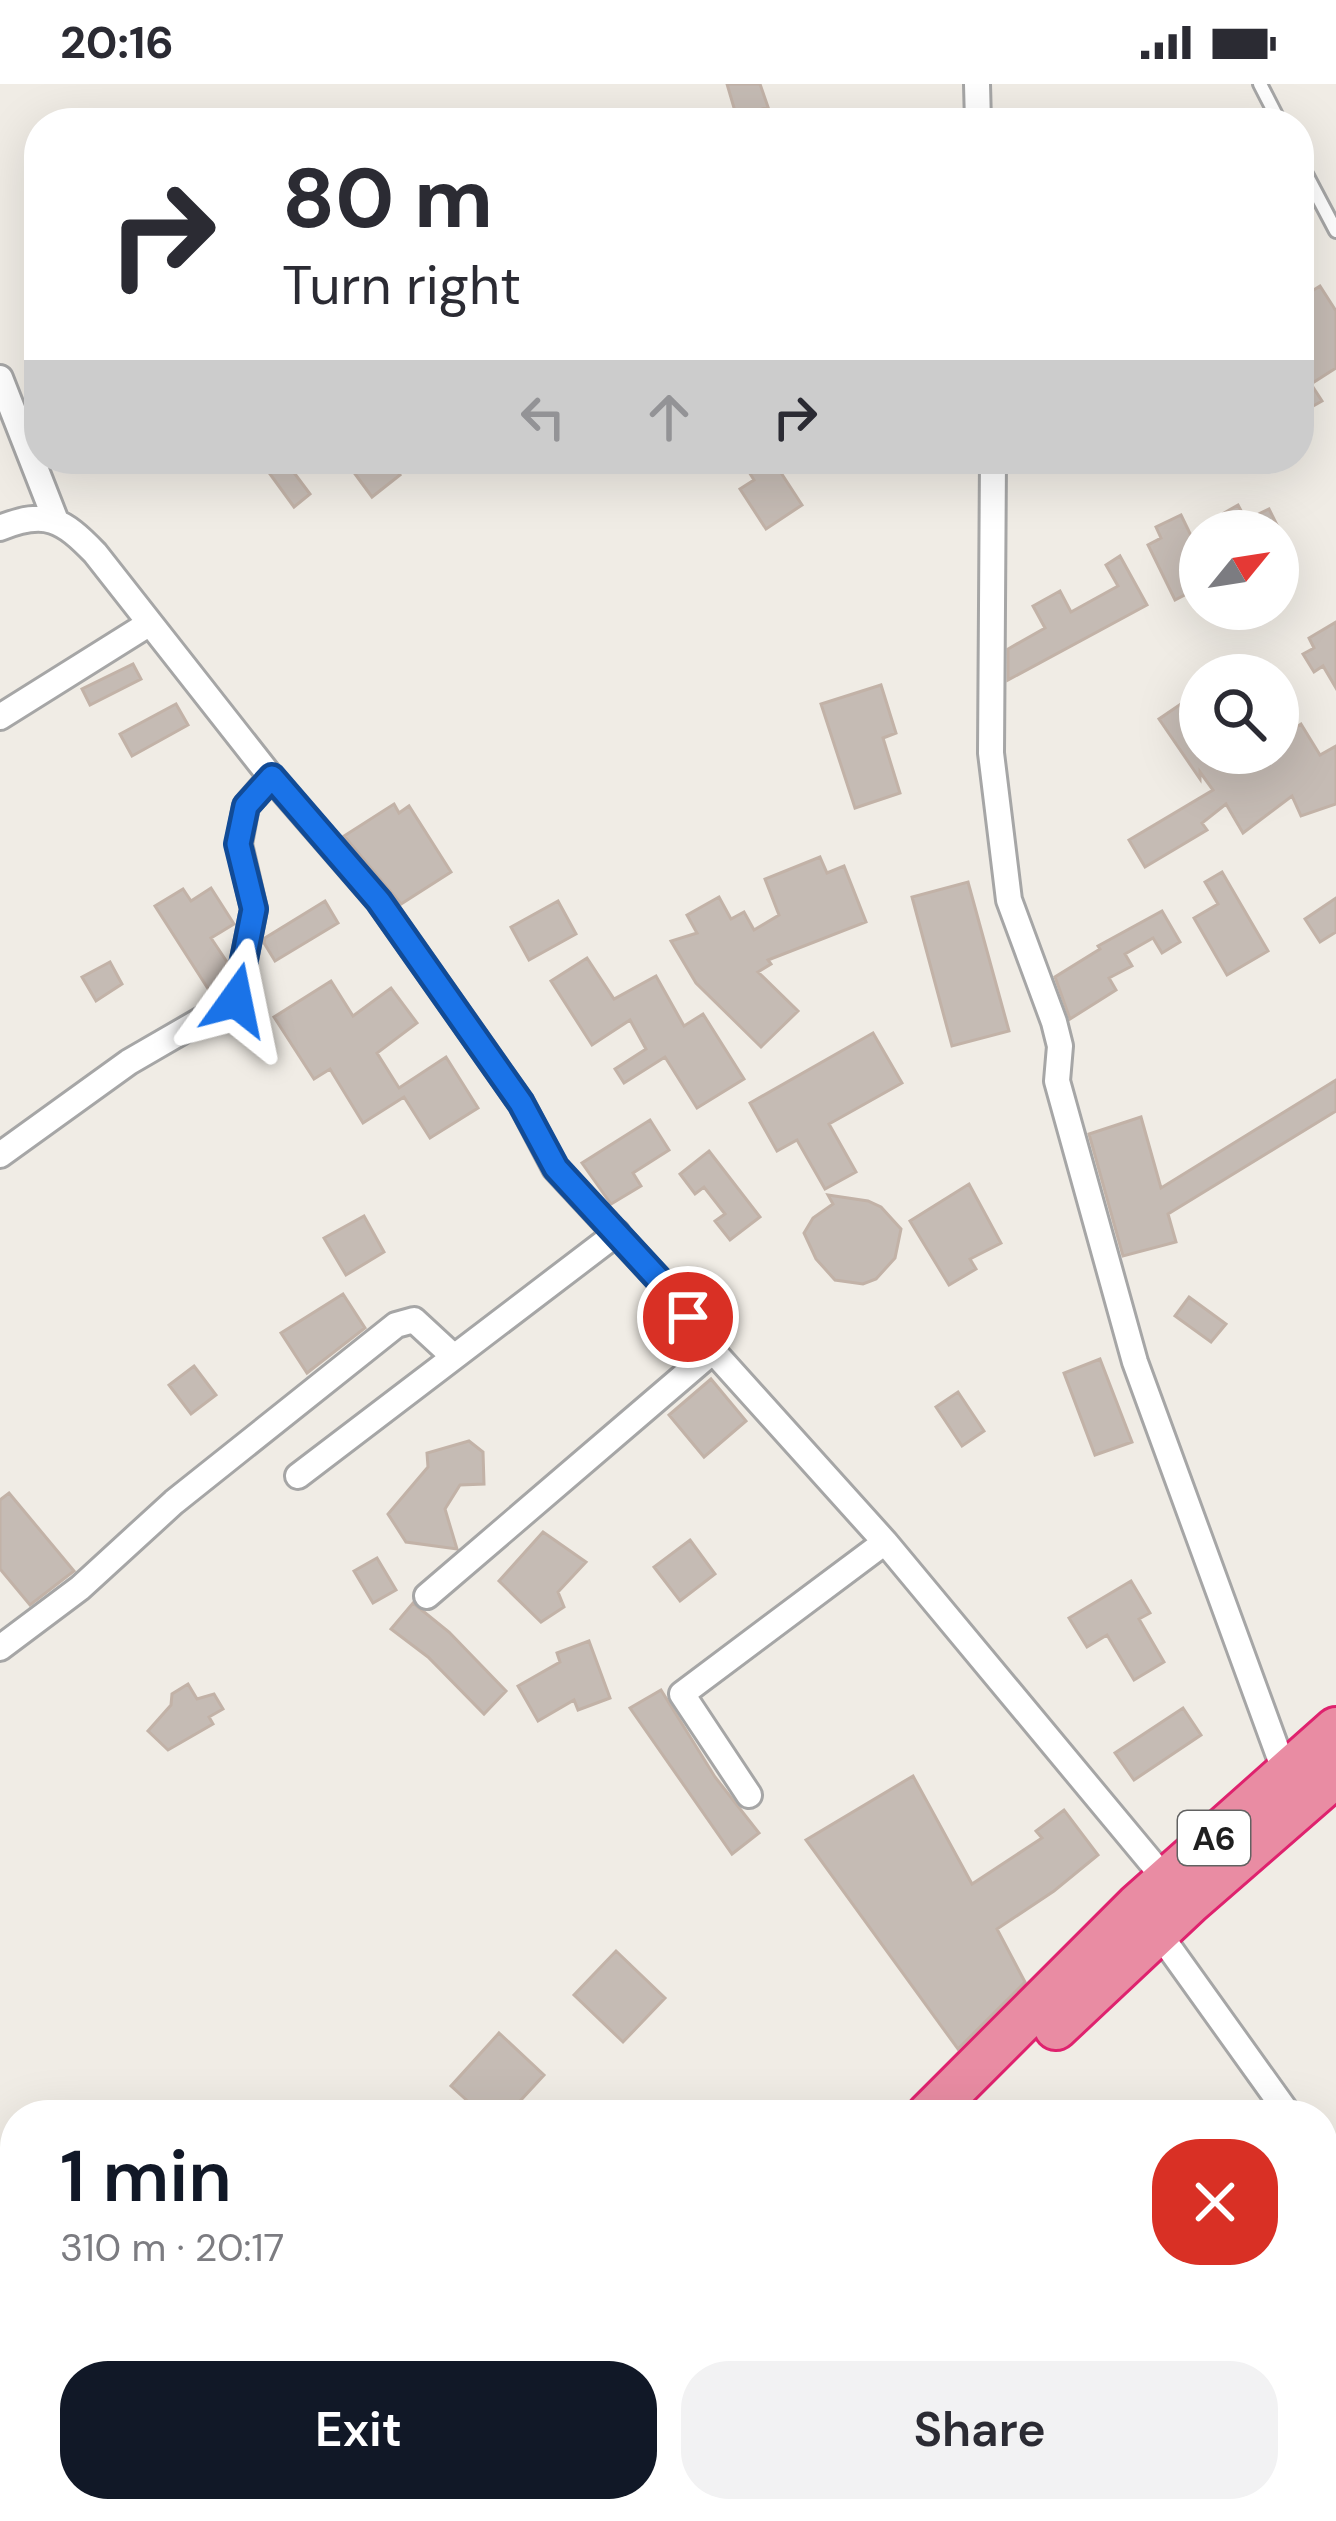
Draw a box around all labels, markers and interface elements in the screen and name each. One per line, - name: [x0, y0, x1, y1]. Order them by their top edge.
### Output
- text: 20:16: [60, 13, 174, 72]
- text: 80 m: [282, 144, 493, 253]
- icon: right: [84, 156, 240, 312]
- text: Turn right: [282, 250, 521, 321]
- icon: left: [510, 384, 576, 450]
- icon: ahead: [636, 384, 702, 450]
- icon: right: [762, 384, 828, 450]
- north arrow: [1179, 510, 1299, 630]
- map controls: [1179, 510, 1299, 774]
- button: search: [1179, 654, 1299, 774]
- position arrow: [173, 937, 299, 1063]
- pin: [637, 1266, 739, 1368]
- icon: arrive: [655, 1284, 721, 1350]
- road number: A6: [1178, 1811, 1250, 1865]
- text: 1 min: [60, 2130, 232, 2223]
- button: close: [1152, 2139, 1278, 2265]
- text: 310 m · 20:17: [60, 2222, 284, 2273]
- button: Exit: [60, 2361, 657, 2499]
- button: Share: [681, 2361, 1278, 2499]

